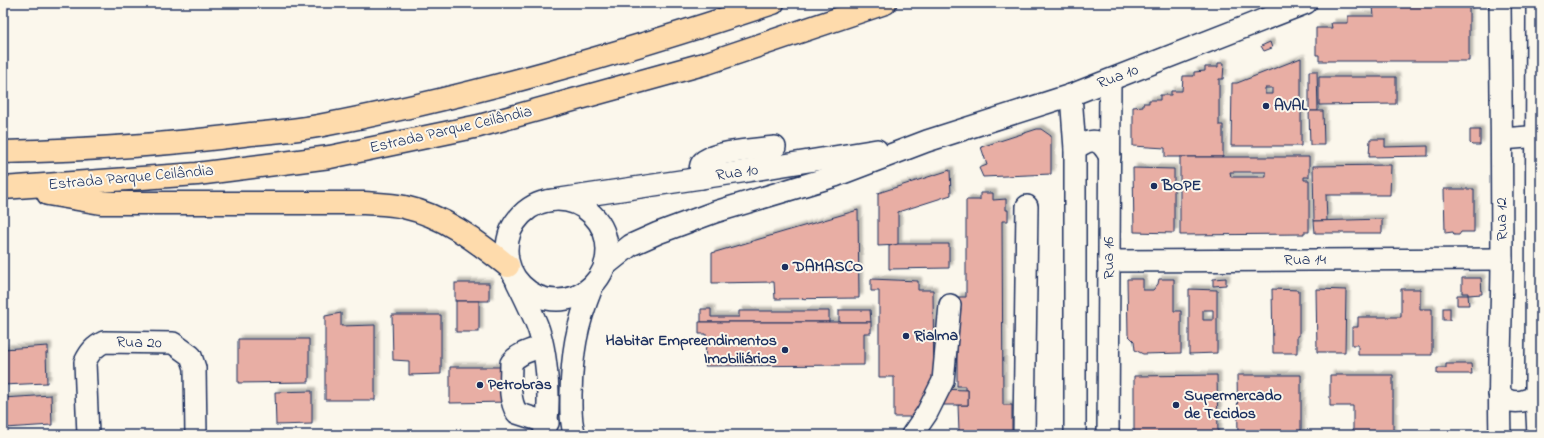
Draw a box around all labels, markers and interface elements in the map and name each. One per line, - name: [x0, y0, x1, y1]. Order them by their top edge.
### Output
- street label: Rua 10: [1094, 58, 1142, 96]
- place label: AVAL: [1274, 94, 1308, 118]
- street label: Estrada Parque Ceilândia: [368, 100, 534, 160]
- marker: AVAL: [1261, 101, 1271, 111]
- street label: Rua 10: [714, 158, 760, 188]
- street label: Estrada Parque Ceilândia: [47, 159, 215, 197]
- place label: BOPE: [1161, 174, 1202, 198]
- marker: BOPE: [1149, 181, 1159, 191]
- street label: Rua 12: [1490, 197, 1514, 241]
- street label: Rua 16: [1097, 237, 1121, 279]
- street label: Rua 14: [1284, 248, 1327, 272]
- place label: DAMASCO: [792, 255, 864, 279]
- marker: DAMASCO: [780, 262, 790, 272]
- place label: Rialma: [913, 324, 958, 348]
- place label: Habitar Empreendimentos Imobiliários: [606, 329, 777, 371]
- street label: Rua 20: [116, 331, 162, 355]
- marker: Rialma: [901, 331, 911, 341]
- marker: Habitar Empreendimentos Imobiliários: [780, 345, 790, 355]
- place label: Petrobras: [488, 373, 552, 397]
- marker: Petrobras: [475, 380, 485, 390]
- place label: Supermercado de Tecidos: [1184, 384, 1282, 426]
- marker: Supermercado de Tecidos: [1171, 400, 1181, 410]

